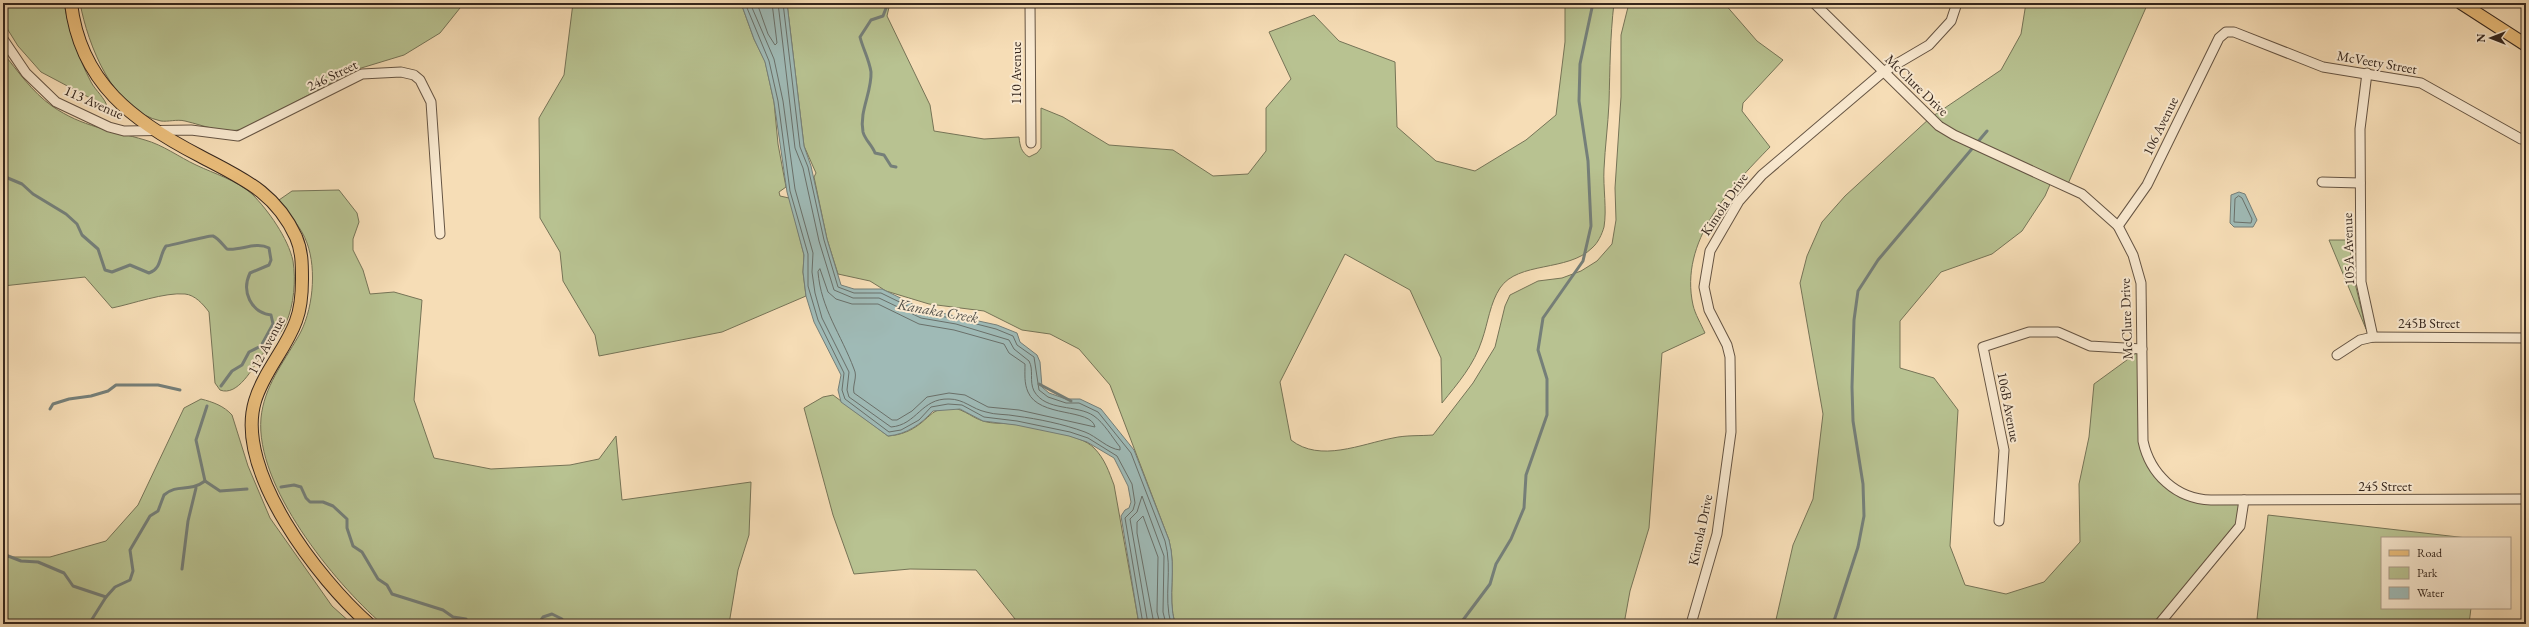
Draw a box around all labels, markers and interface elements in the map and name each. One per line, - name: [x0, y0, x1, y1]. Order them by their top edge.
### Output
- north arrow: [2471, 18, 2511, 58]
- text: N: [2474, 33, 2488, 42]
- street label: 110 Avenue: [1007, 41, 1025, 105]
- street label: McVeety Street: [2336, 46, 2419, 78]
- street label: McClure Drive: [1881, 50, 1953, 120]
- street label: 246 Street: [304, 55, 361, 95]
- street label: 113 Avenue: [61, 81, 127, 123]
- street label: 106 Avenue: [2138, 93, 2182, 158]
- street label: Kimola Drive: [1696, 169, 1752, 239]
- street label: 105A Avenue: [2338, 212, 2358, 286]
- street label: McClure Drive: [2116, 277, 2136, 360]
- water label: Kanaka Creek: [895, 294, 980, 327]
- street label: 112 Avenue: [243, 312, 289, 377]
- street label: 245B Street: [2398, 314, 2461, 332]
- street label: 106B Avenue: [1993, 370, 2025, 444]
- street label: 245 Street: [2358, 477, 2412, 495]
- street label: Kimola Drive: [1684, 492, 1716, 567]
- legend: [2381, 537, 2511, 609]
- text: Road: [2417, 545, 2443, 561]
- text: Park: [2417, 565, 2438, 581]
- text: Water: [2417, 585, 2444, 601]

